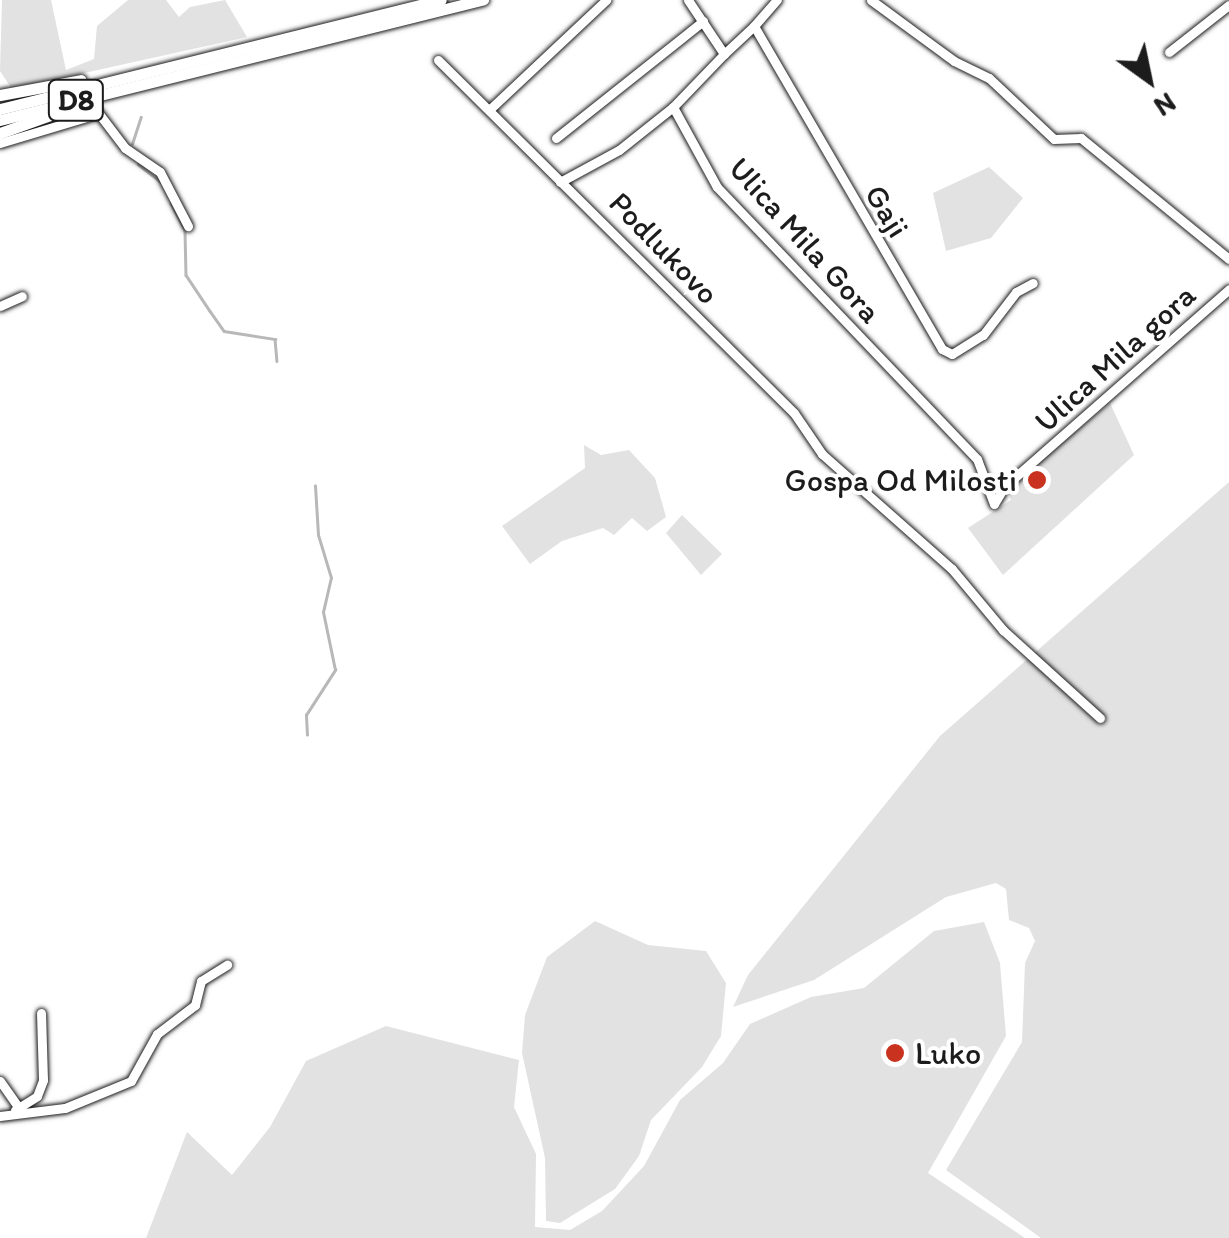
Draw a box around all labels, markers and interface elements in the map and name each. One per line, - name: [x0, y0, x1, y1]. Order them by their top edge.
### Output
- north arrow: [1099, 30, 1199, 130]
- road number: D8: [46, 75, 106, 125]
- text: N: [1148, 86, 1183, 125]
- street label: Ulica Mila Gora: [721, 150, 889, 330]
- street label: Gaji: [856, 178, 918, 244]
- street label: Podlukovo: [601, 184, 727, 312]
- street label: Ulica Mila gora: [1027, 276, 1203, 440]
- place label: Gospa Od Milosti: [785, 461, 1017, 499]
- marker: Gospa Od Milosti: [1026, 469, 1048, 491]
- place label: Luko: [915, 1034, 981, 1072]
- marker: Luko: [884, 1042, 906, 1064]

